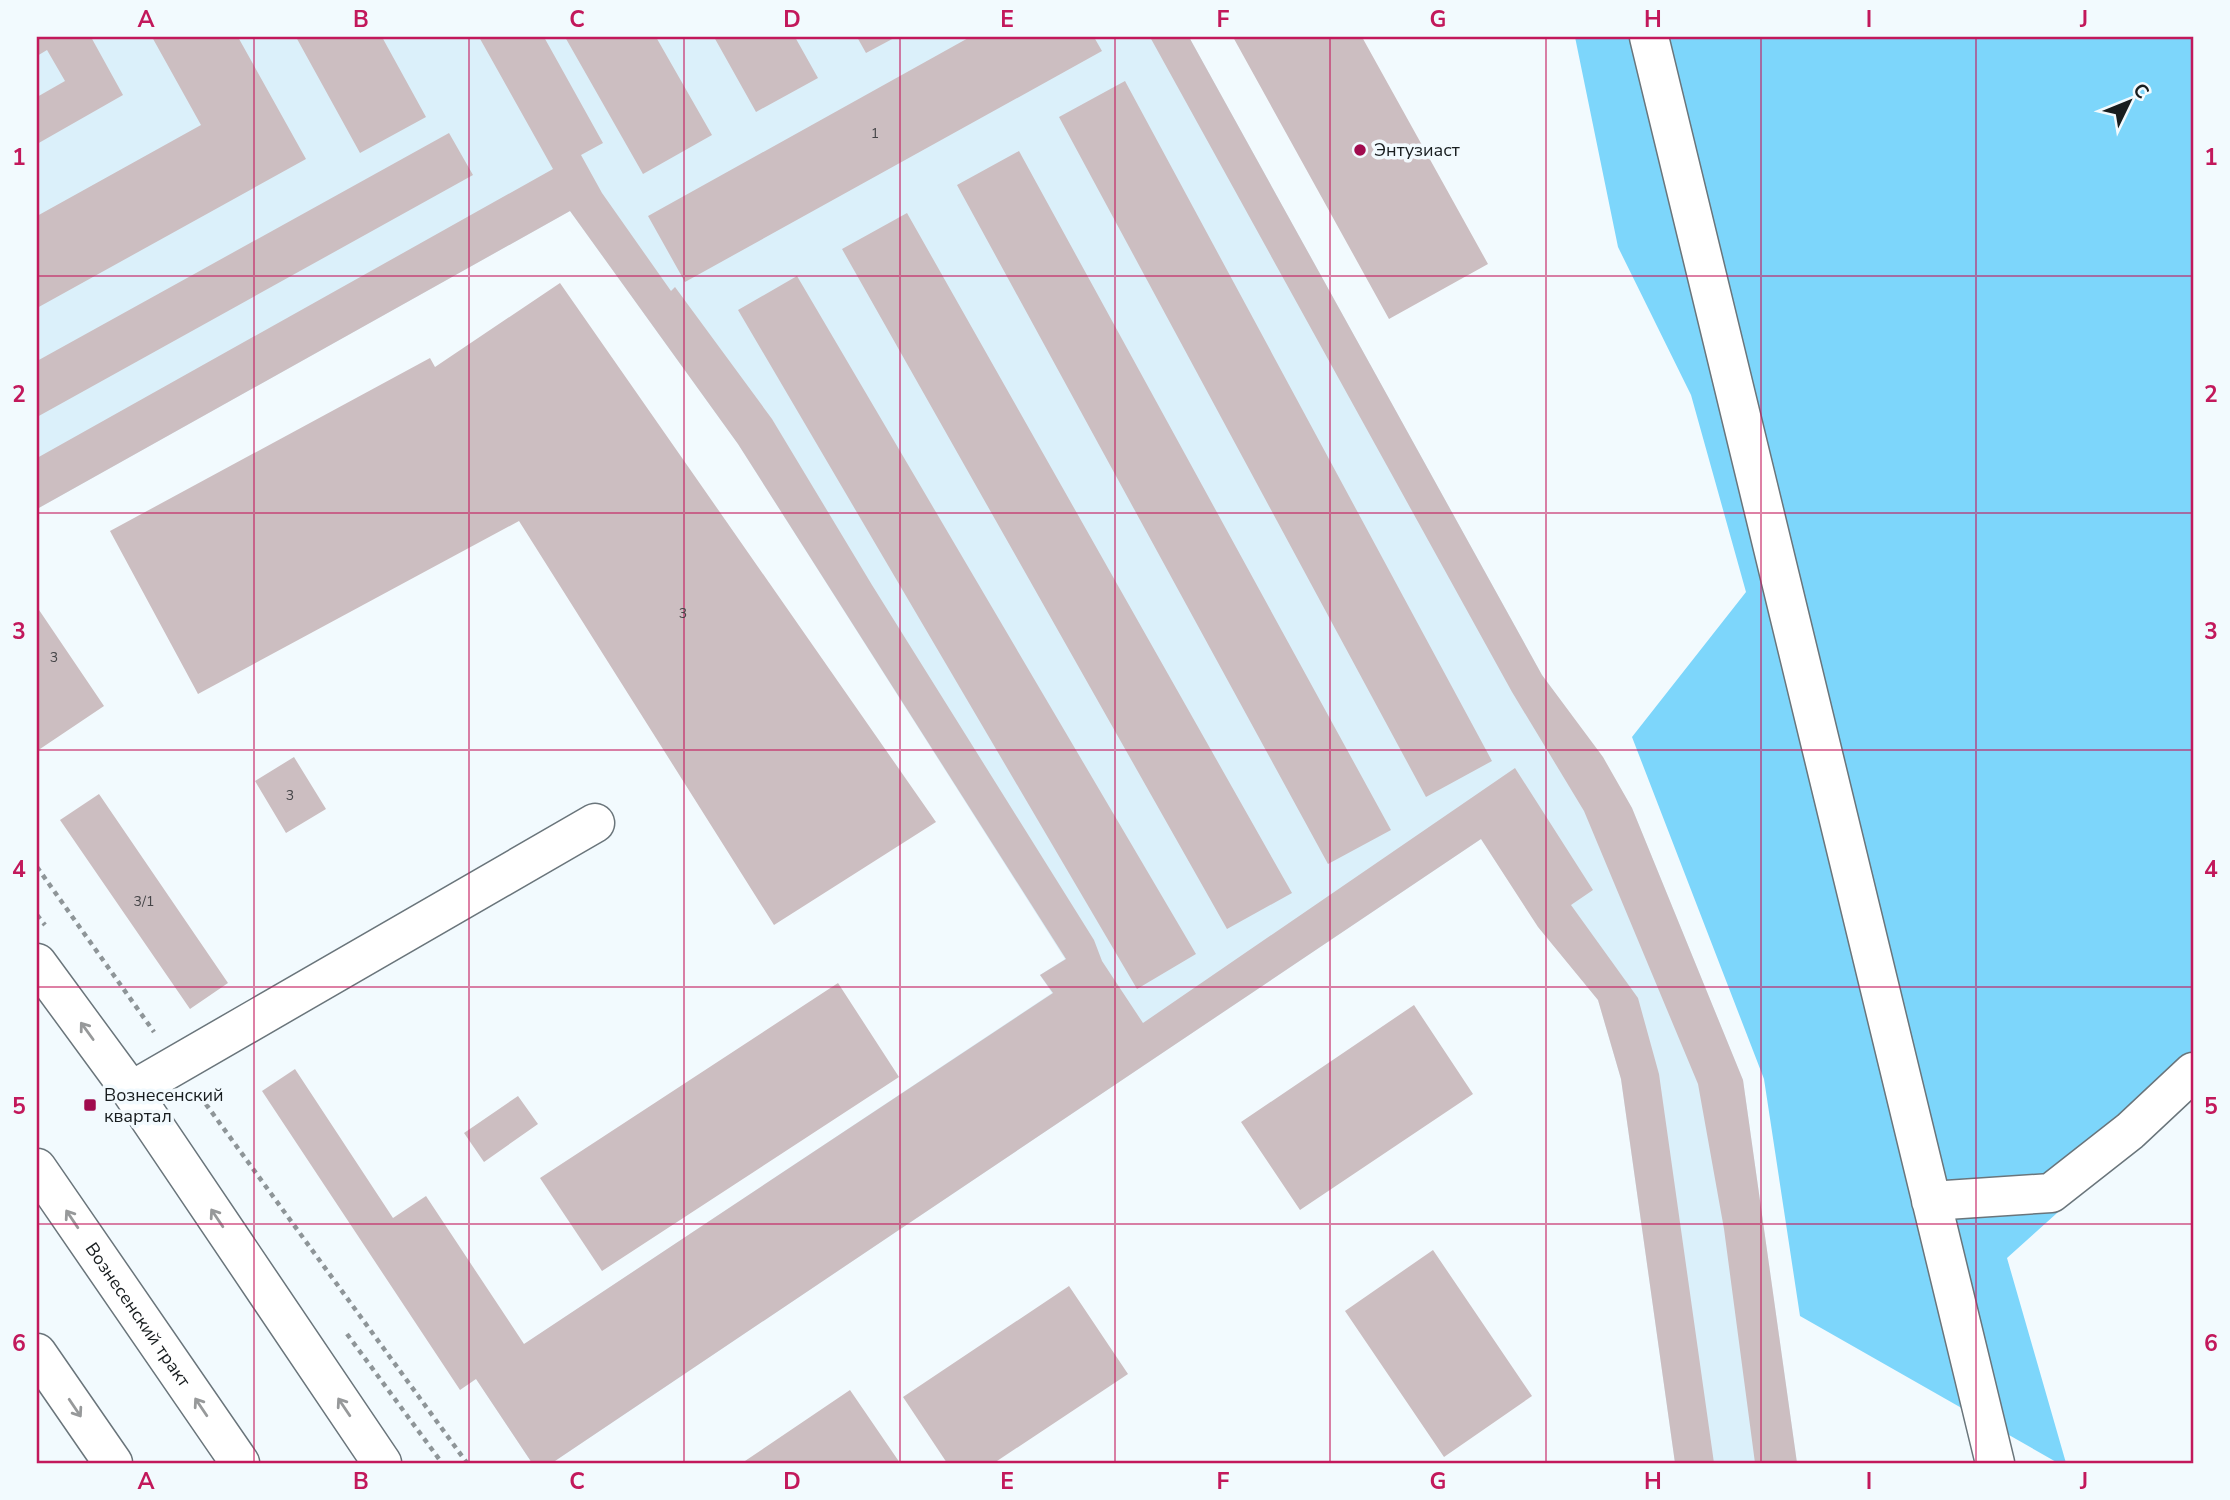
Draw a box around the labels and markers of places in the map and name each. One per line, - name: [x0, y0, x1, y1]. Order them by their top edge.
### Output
- place label: Энтузиаст: [1374, 138, 1460, 162]
- marker: Энтузиаст: [1352, 142, 1368, 158]
- place label: Вознесенский квартал: [104, 1083, 223, 1128]
- marker: Вознесенский квартал: [82, 1097, 98, 1113]

